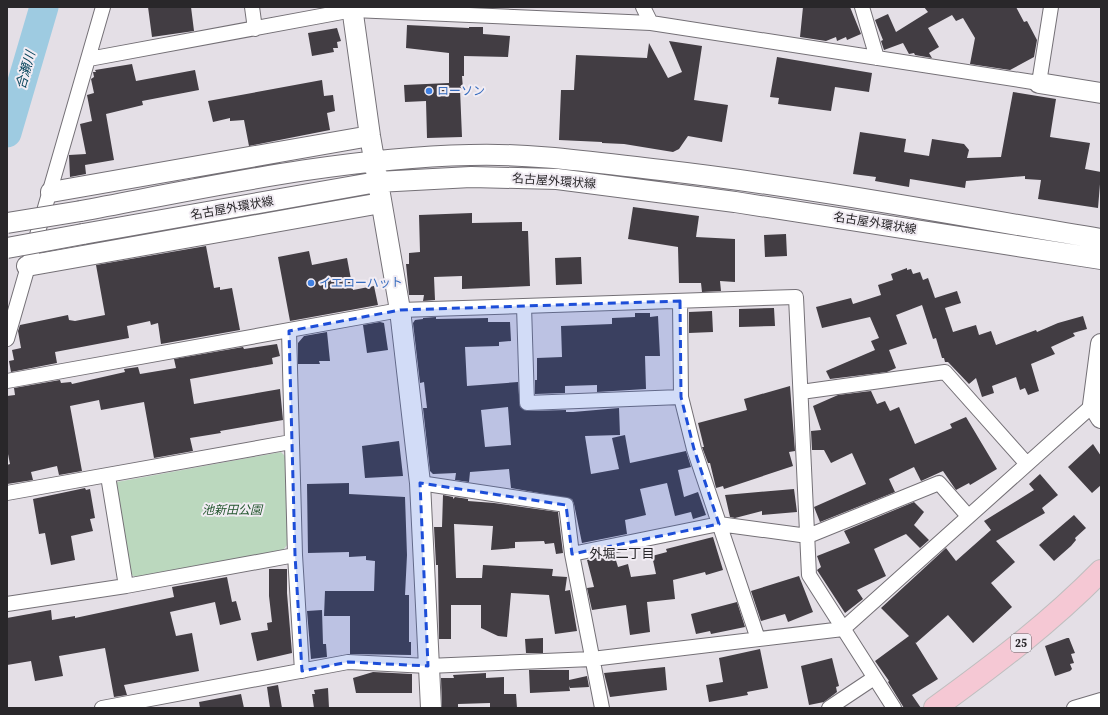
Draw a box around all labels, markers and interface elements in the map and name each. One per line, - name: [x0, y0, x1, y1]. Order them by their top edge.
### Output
- water label: 合瀬川: [12, 47, 40, 91]
- place label: ローソン: [437, 83, 485, 99]
- marker: ローソン: [424, 86, 434, 96]
- street label: 名古屋外環状線: [512, 170, 596, 192]
- street label: 名古屋外環状線: [189, 193, 275, 223]
- street label: 名古屋外環状線: [832, 209, 918, 237]
- place label: イエローハット: [319, 275, 403, 291]
- marker: イエローハット: [306, 278, 316, 288]
- park label: 池新田公園: [202, 502, 264, 518]
- district label: 外堀二丁目: [589, 545, 655, 562]
- road number: 25: [1011, 634, 1031, 652]

